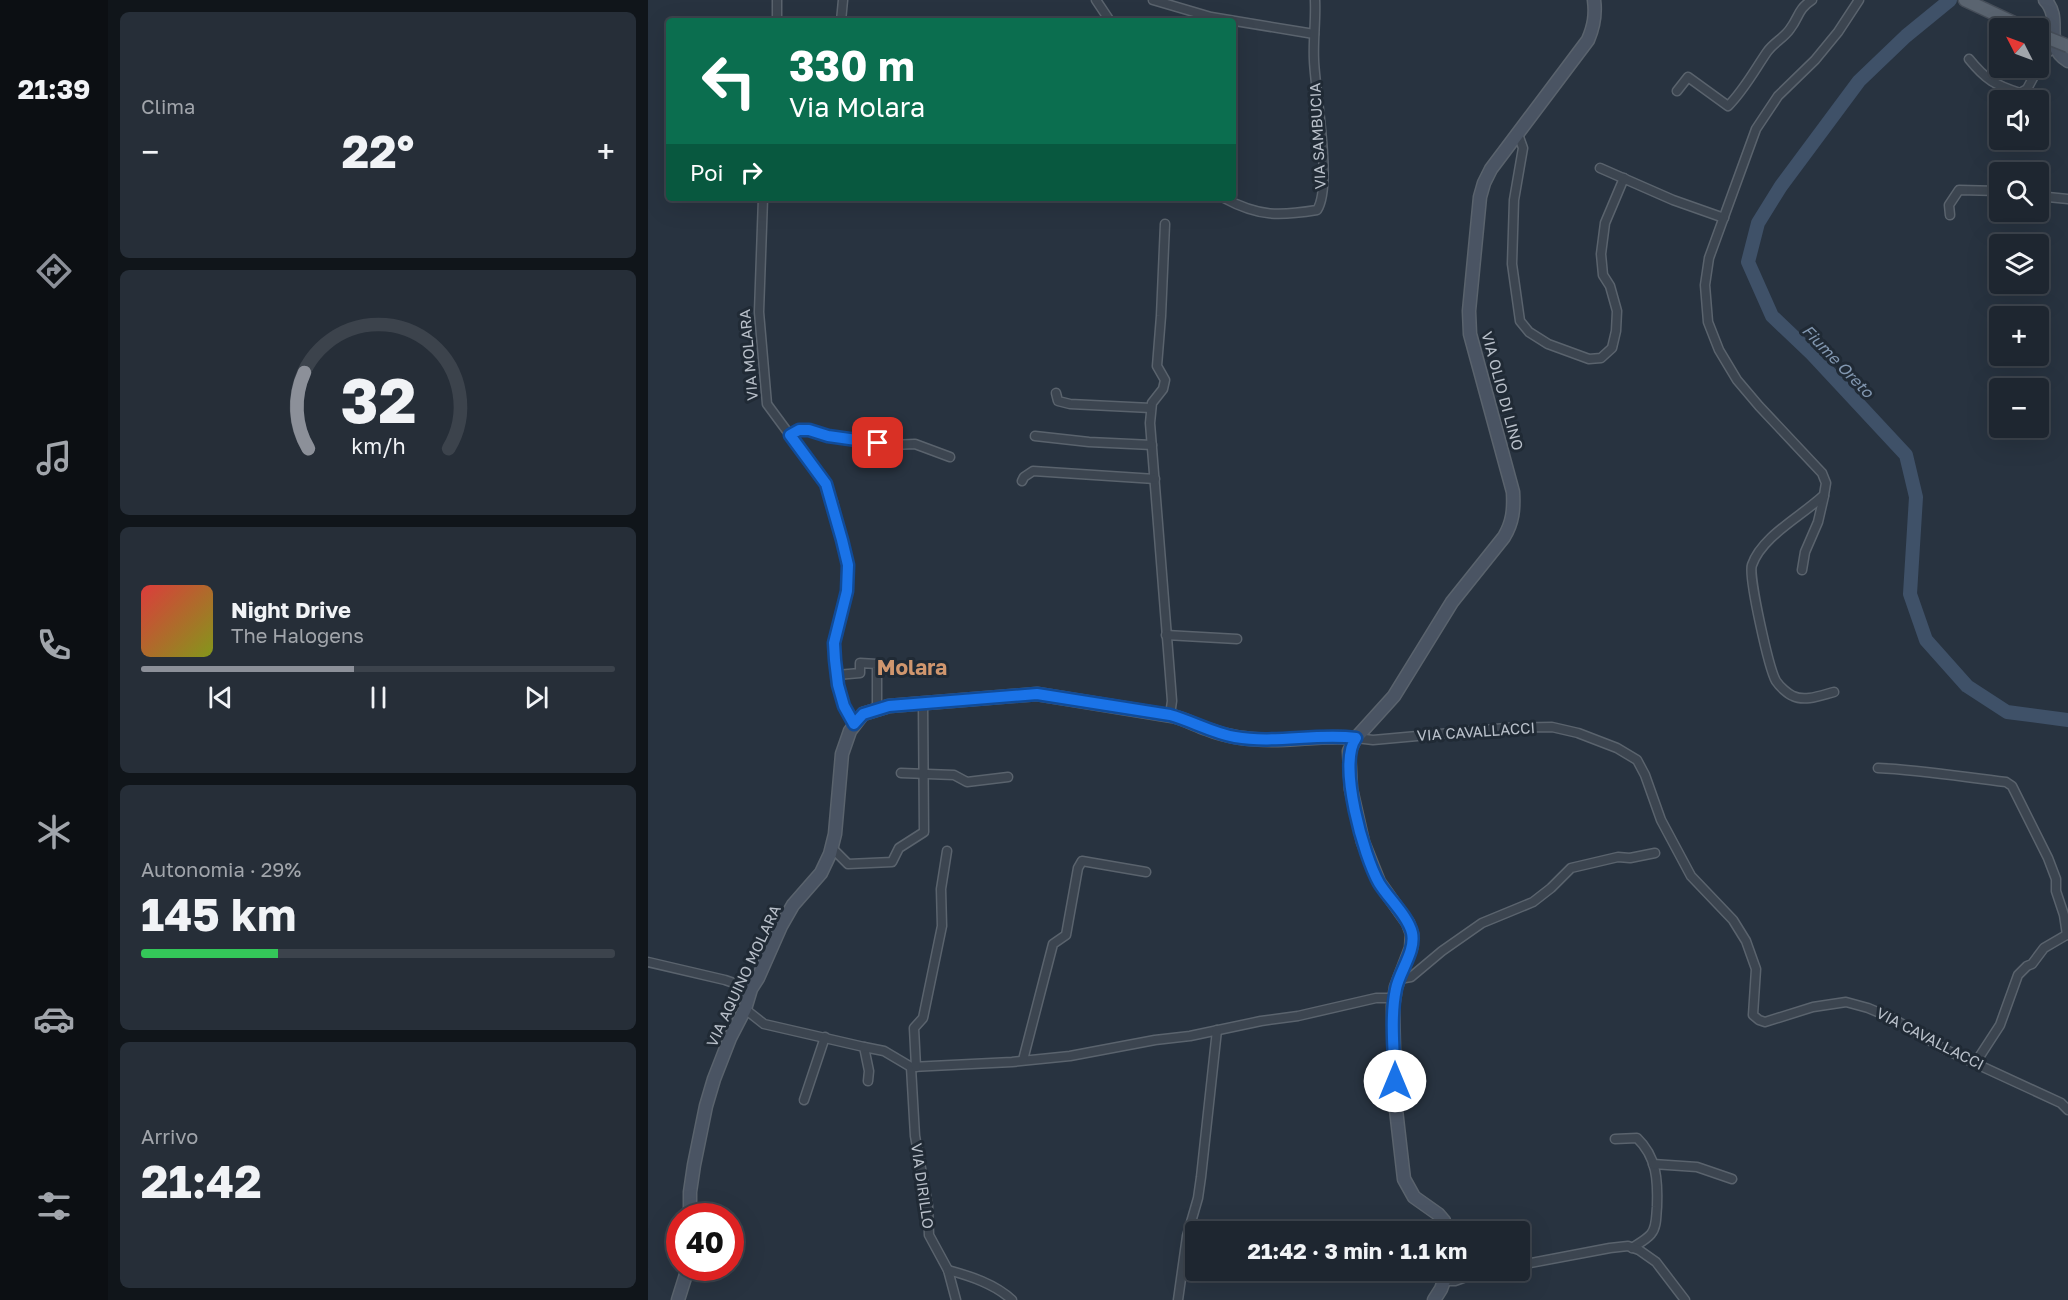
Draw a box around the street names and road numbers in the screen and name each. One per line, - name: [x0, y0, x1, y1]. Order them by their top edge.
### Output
- street label: VIA SAMBUCIA: [1305, 82, 1329, 190]
- street label: VIA MOLARA: [735, 309, 761, 402]
- street label: VIA OLIO DI LINO: [1478, 329, 1528, 452]
- street label: VIA CAVALLACCI: [1416, 718, 1536, 744]
- street label: VIA AQUINO MOLARA: [702, 902, 784, 1049]
- street label: VIA CAVALLACCI: [1874, 1003, 1987, 1073]
- street label: VIA DIRILLO: [908, 1142, 938, 1230]

